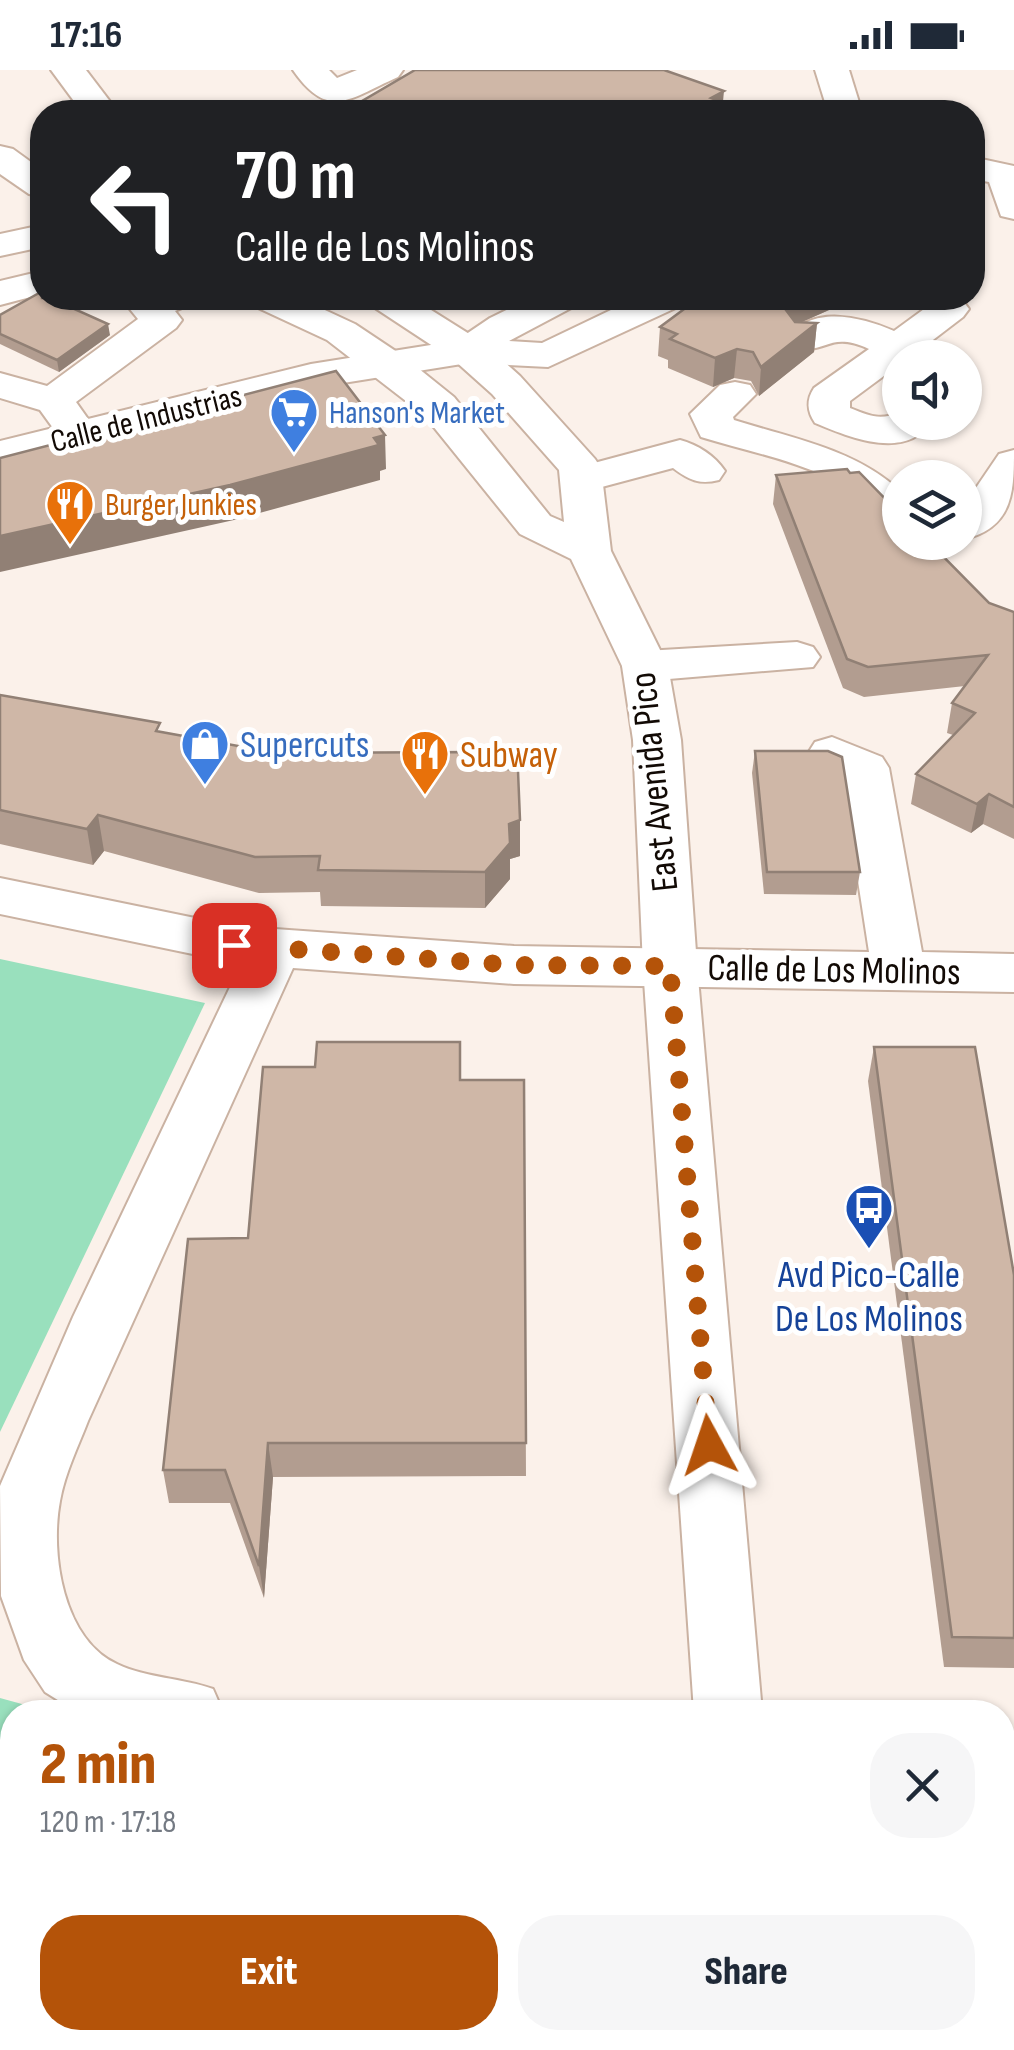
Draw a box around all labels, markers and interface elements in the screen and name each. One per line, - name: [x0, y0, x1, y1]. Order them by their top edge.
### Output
- text: 17:16: [50, 13, 122, 58]
- text: 70 m: [235, 135, 356, 219]
- icon: left: [70, 140, 200, 270]
- text: Calle de Los Molinos: [235, 220, 535, 275]
- map controls: [882, 340, 982, 560]
- button: sound: [882, 340, 982, 440]
- street label: Calle de Industrias: [47, 377, 246, 462]
- supermarket icon: Hanson's Market: [268, 386, 320, 454]
- place label: Hanson's Market: [329, 394, 505, 433]
- button: layers: [882, 460, 982, 560]
- restaurant icon: Burger Junkies: [44, 478, 96, 546]
- place label: Burger Junkies: [105, 486, 257, 525]
- street label: East Avenida Pico: [621, 670, 688, 894]
- shop icon: Supercuts: [179, 718, 231, 786]
- place label: Supercuts: [240, 723, 370, 768]
- restaurant icon: Subway: [399, 728, 451, 796]
- place label: Subway: [460, 733, 558, 778]
- pin: [192, 903, 277, 988]
- icon: arrive: [207, 918, 262, 973]
- street label: Calle de Los Molinos: [707, 946, 961, 995]
- bus stop icon: Avd Pico-Calle De Los Molinos: [843, 1182, 895, 1250]
- place label: Avd Pico-Calle De Los Molinos: [775, 1253, 963, 1342]
- position arrow: [657, 1393, 761, 1497]
- text: 2 min: [40, 1729, 156, 1801]
- button: close: [870, 1733, 975, 1838]
- text: 120 m · 17:18: [40, 1803, 176, 1842]
- button: Exit: [40, 1915, 498, 2030]
- button: Share: [518, 1915, 975, 2030]

